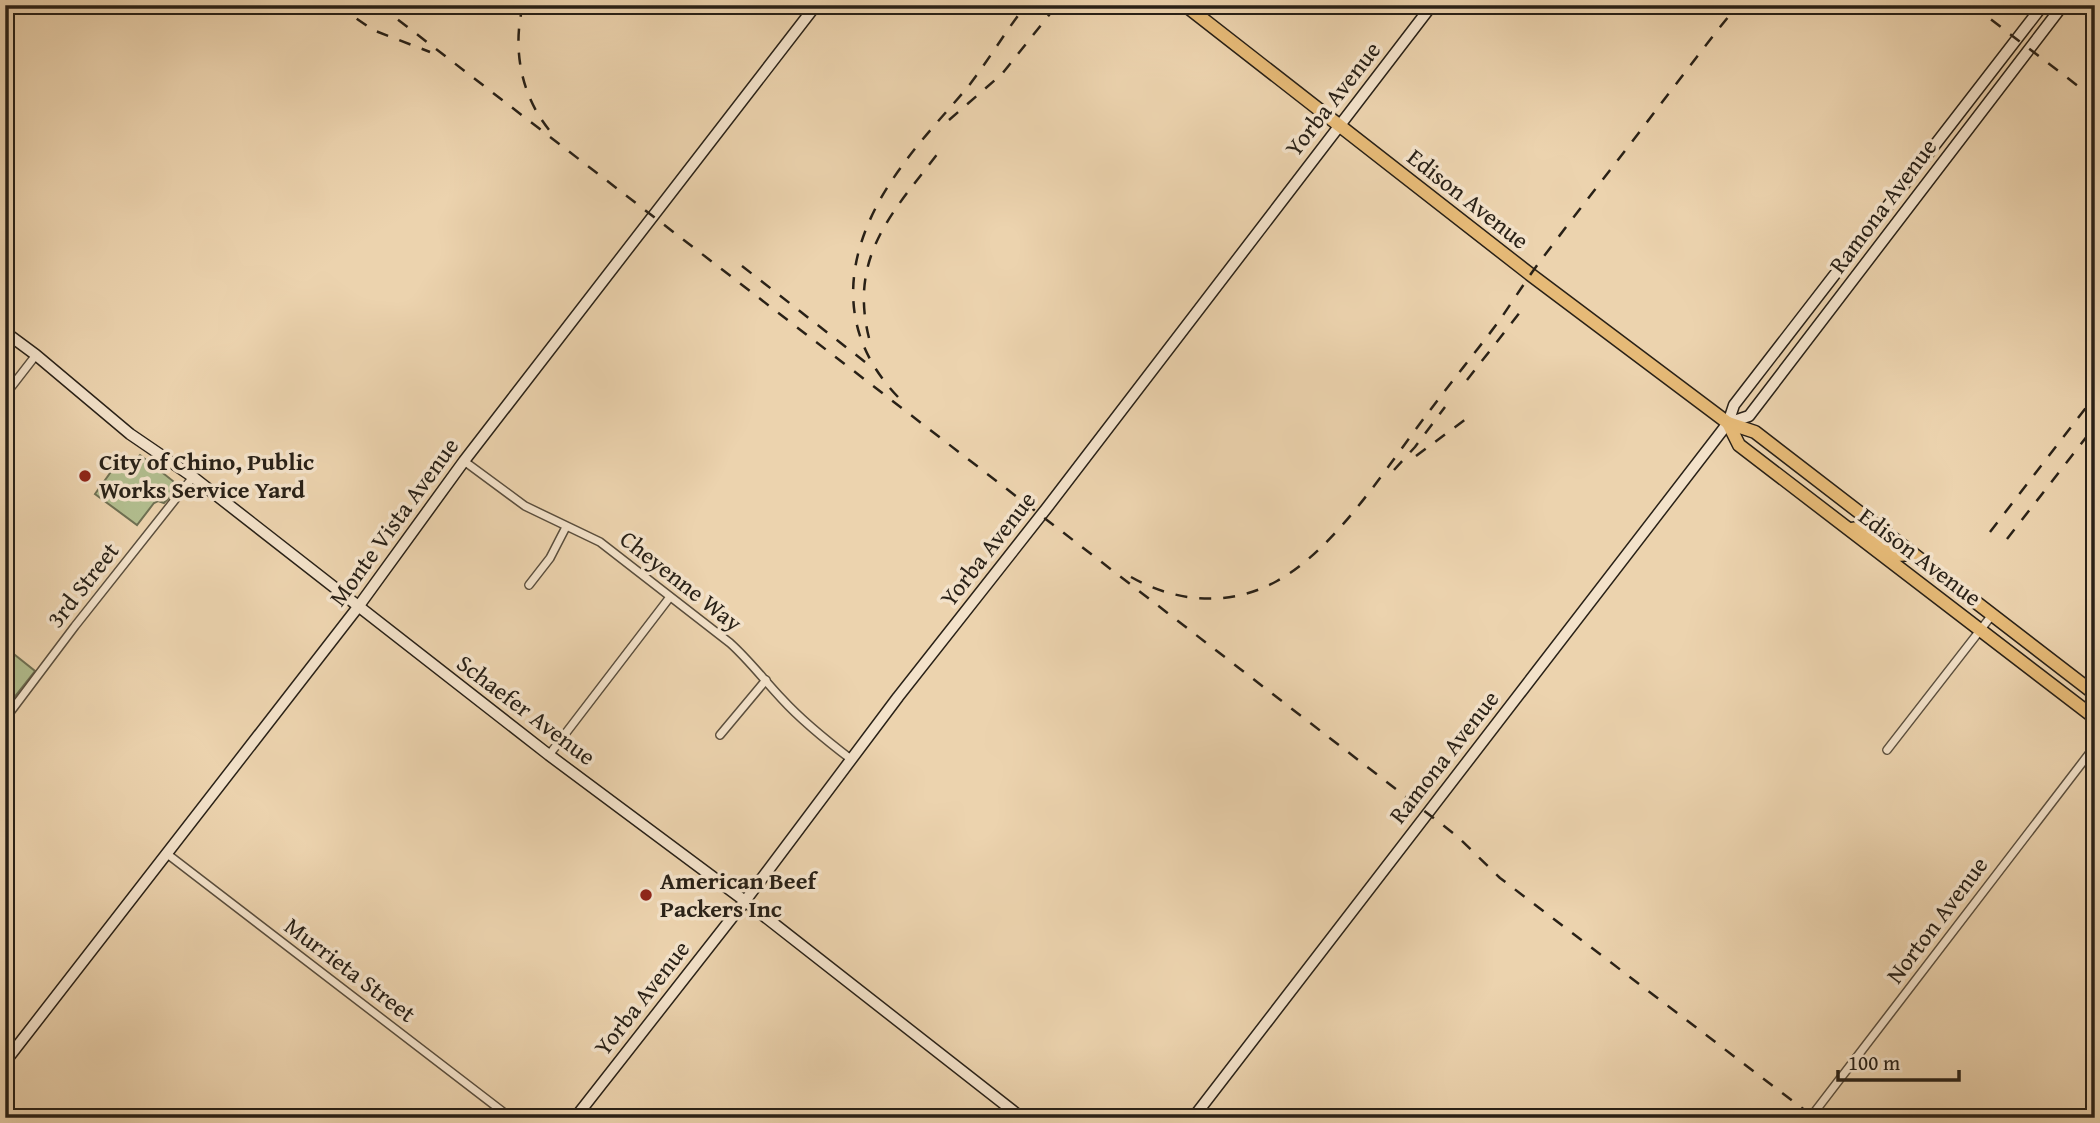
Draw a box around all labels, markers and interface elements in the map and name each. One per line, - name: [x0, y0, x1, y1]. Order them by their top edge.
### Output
- street label: Yorba Avenue: [1276, 34, 1389, 164]
- street label: Ramona Avenue: [1820, 131, 1945, 280]
- street label: Edison Avenue: [1400, 140, 1537, 257]
- street label: Monte Vista Avenue: [320, 430, 467, 613]
- place label: City of Chino, Public Works Service Yard: [99, 444, 314, 507]
- marker: City of Chino, Public Works Service Yard: [77, 468, 93, 484]
- street label: Yorba Avenue: [931, 484, 1044, 614]
- street label: Edison Avenue: [1851, 499, 1989, 614]
- street label: Cheyenne Way: [613, 522, 750, 640]
- street label: 3rd Street: [38, 534, 128, 635]
- street label: Schaefer Avenue: [449, 646, 603, 774]
- street label: Ramona Avenue: [1380, 683, 1507, 831]
- street label: Norton Avenue: [1877, 849, 1996, 991]
- place label: American Beef Packers Inc: [660, 863, 818, 926]
- marker: American Beef Packers Inc: [638, 887, 654, 903]
- street label: Murrieta Street: [277, 909, 424, 1031]
- street label: Yorba Avenue: [585, 933, 698, 1063]
- scale bar: [1838, 1039, 1958, 1083]
- text: 100 m: [1848, 1047, 1900, 1078]

